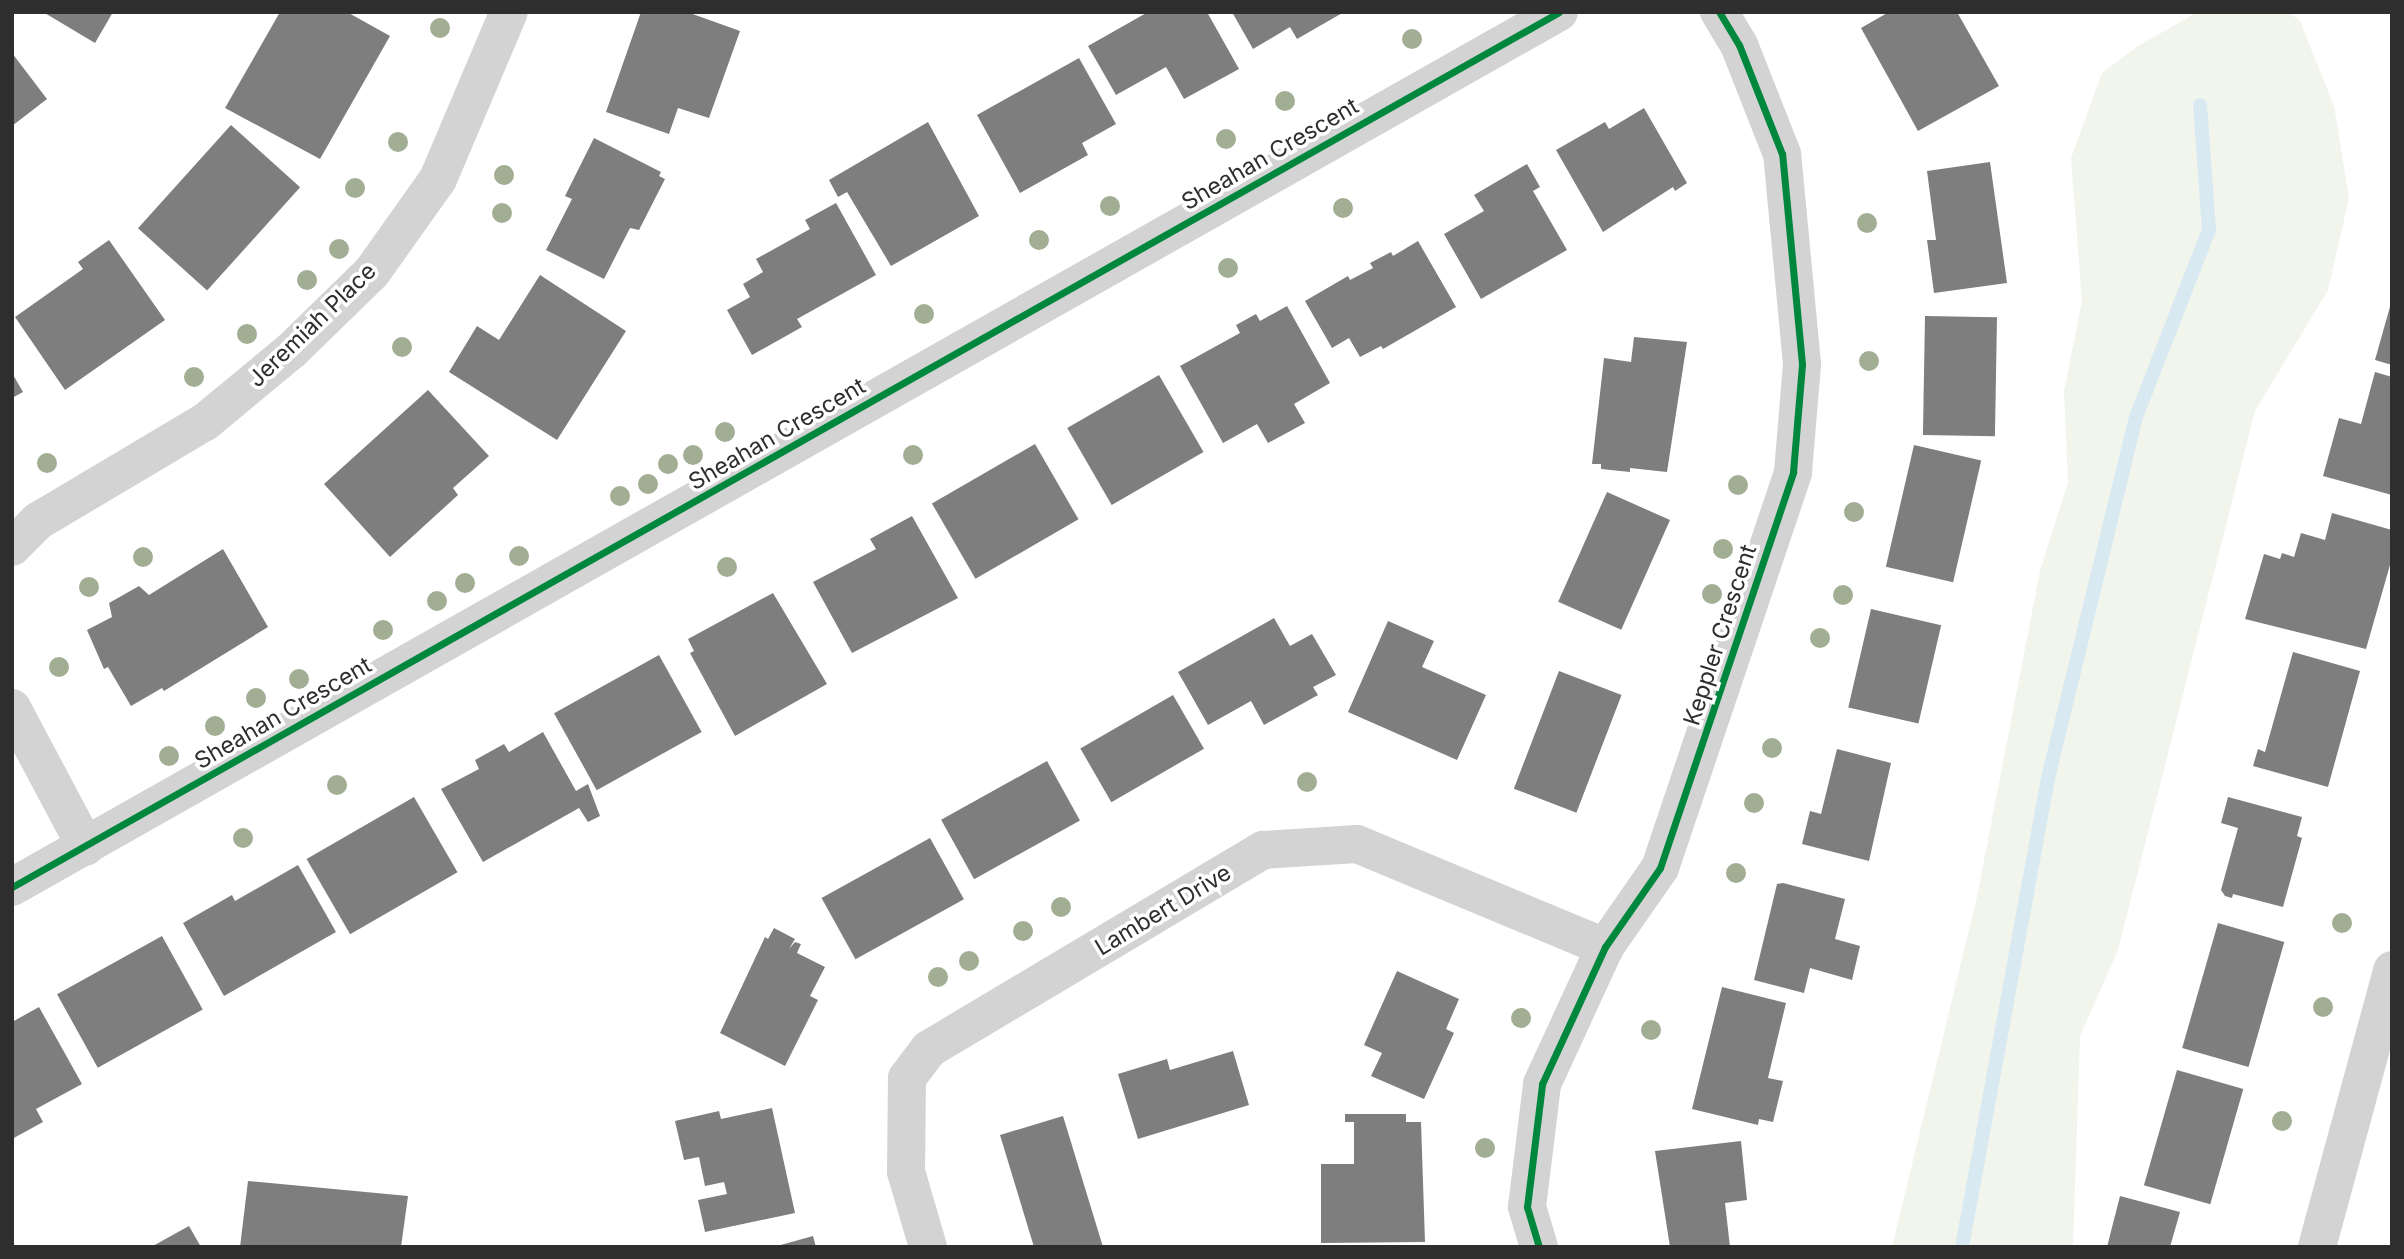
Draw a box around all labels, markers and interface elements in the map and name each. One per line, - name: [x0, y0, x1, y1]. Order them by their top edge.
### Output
- street label: Sheahan Crescent: [1177, 92, 1363, 216]
- street label: Jeremiah Place: [242, 257, 382, 393]
- street label: Sheahan Crescent: [684, 372, 870, 496]
- street label: Keppler Crescent: [1678, 541, 1762, 729]
- street label: Sheahan Crescent: [190, 651, 376, 775]
- street label: Lambert Drive: [1090, 859, 1236, 961]

